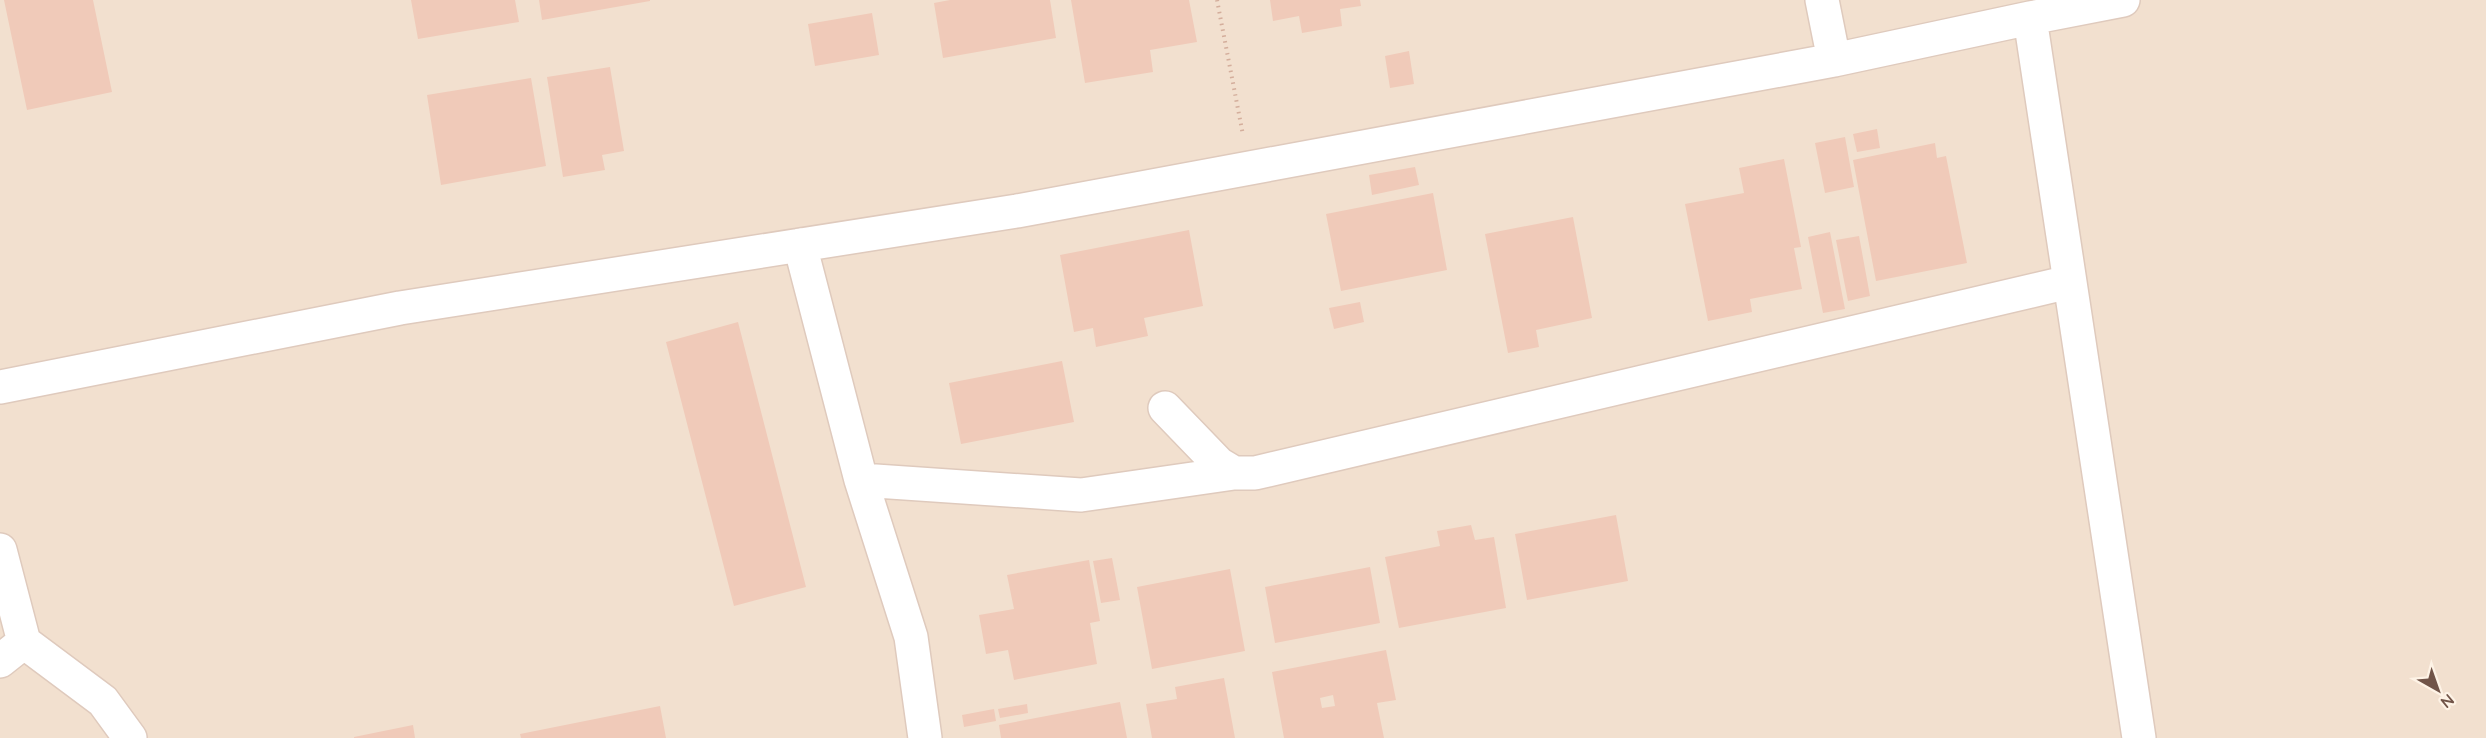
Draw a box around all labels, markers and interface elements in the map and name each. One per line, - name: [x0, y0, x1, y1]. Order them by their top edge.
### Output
- north arrow: [2408, 660, 2468, 720]
- text: N: [2437, 690, 2459, 713]

